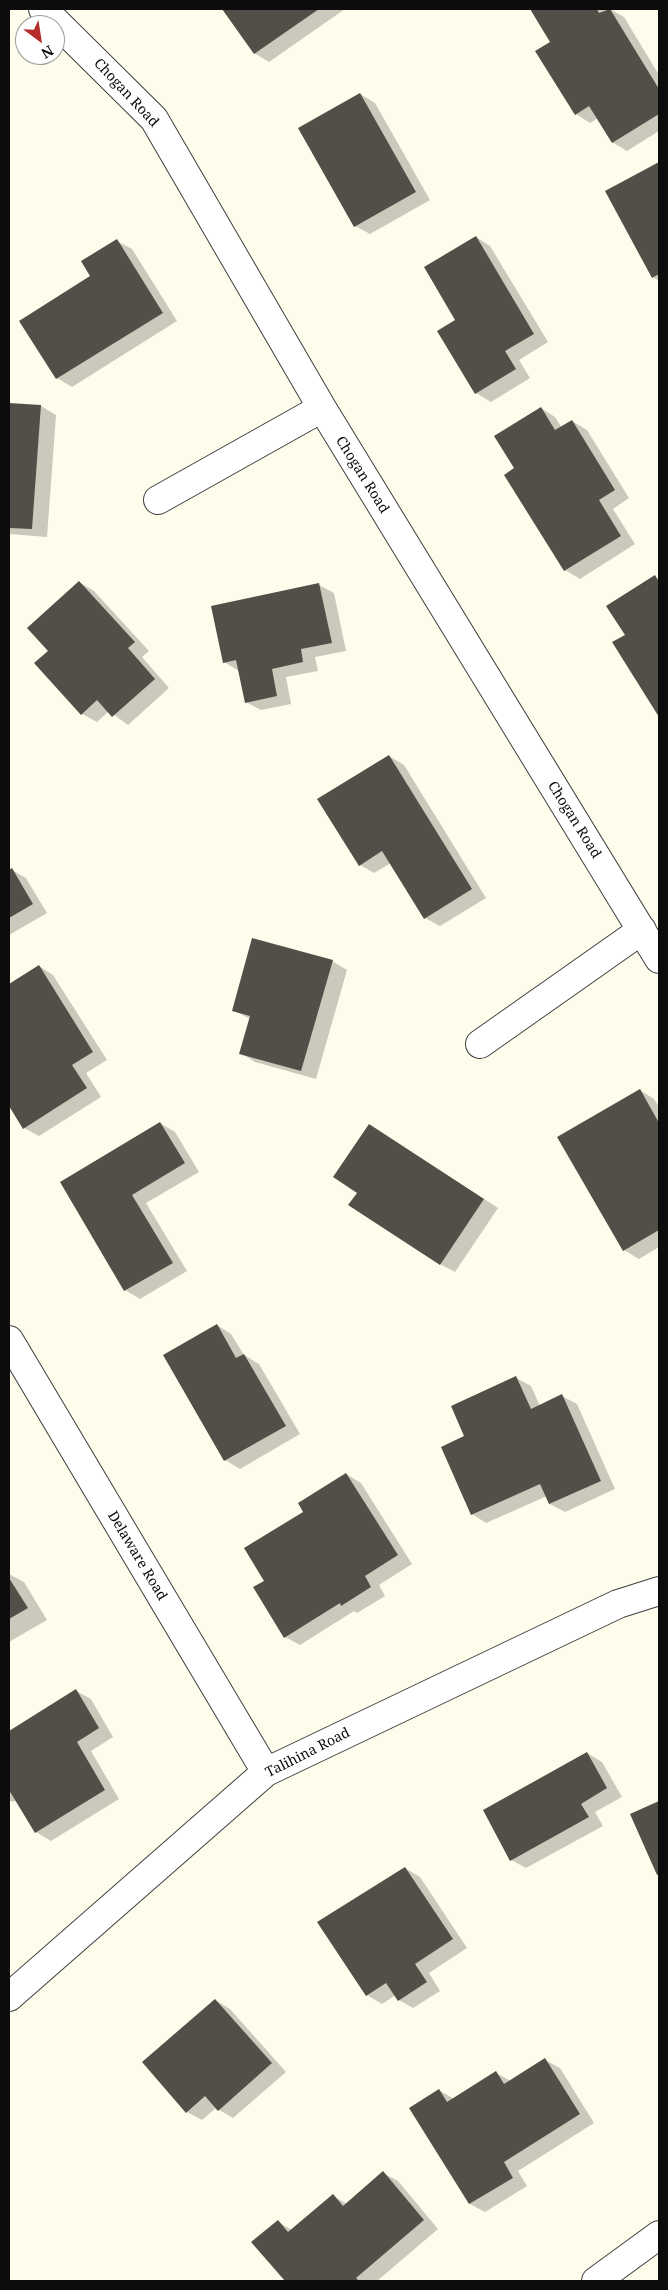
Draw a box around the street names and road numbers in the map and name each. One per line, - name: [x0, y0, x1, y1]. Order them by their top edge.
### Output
- street label: Chogan Road: [90, 55, 162, 131]
- street label: Chogan Road: [332, 433, 392, 517]
- street label: Chogan Road: [544, 778, 604, 862]
- street label: Delaware Road: [104, 1508, 170, 1604]
- street label: Talihina Road: [263, 1725, 353, 1781]

